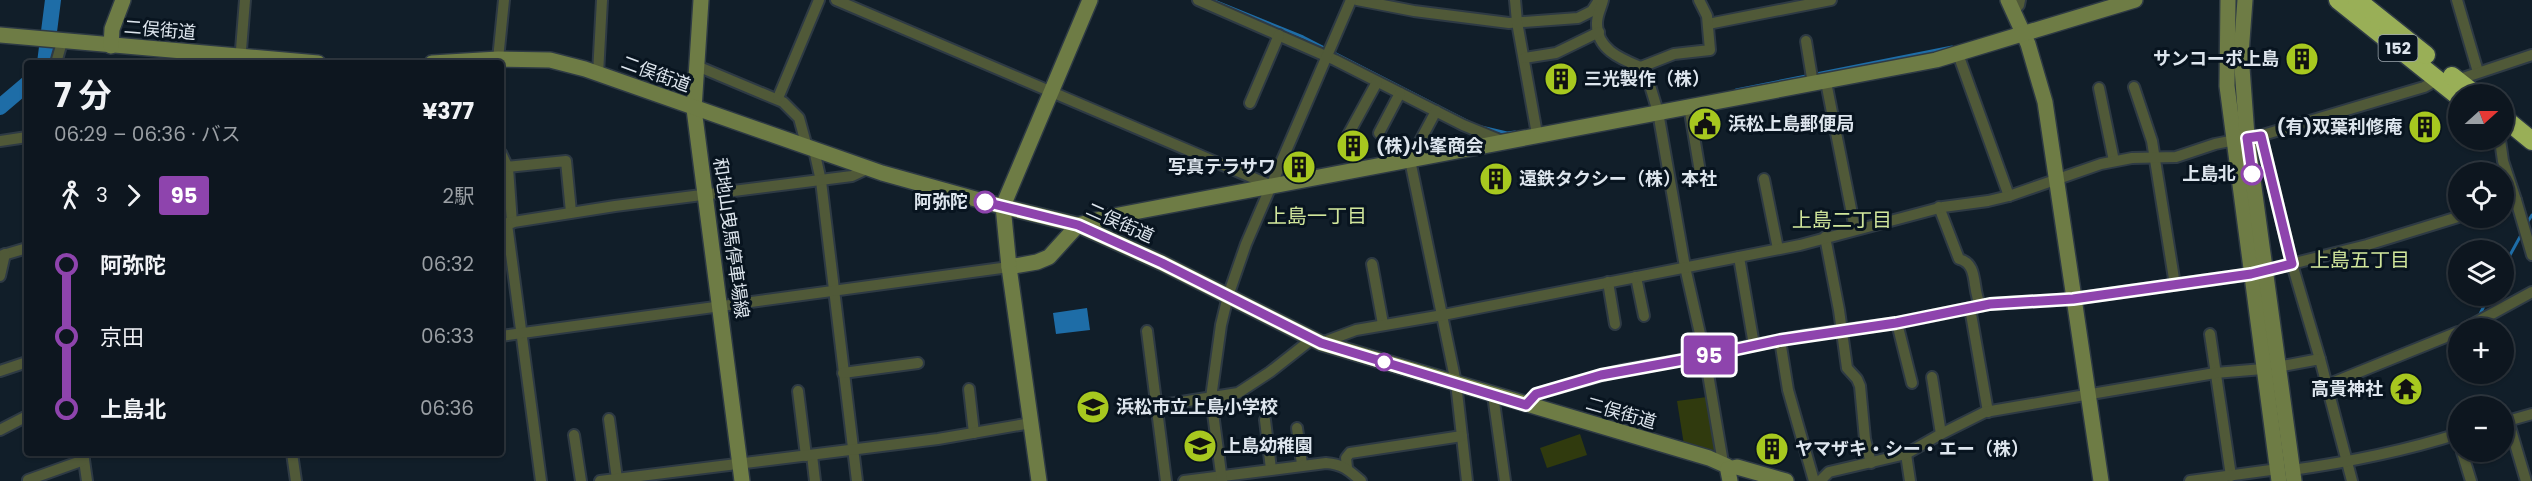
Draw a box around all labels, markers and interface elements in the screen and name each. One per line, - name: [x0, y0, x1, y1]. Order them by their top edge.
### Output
- street label: 二俣街道: [123, 14, 197, 45]
- road number: 152: [2378, 35, 2418, 61]
- building icon: サンコーポ上島: [2284, 41, 2320, 77]
- place label: サンコーポ上島: [2153, 46, 2279, 71]
- street label: 二俣街道: [618, 49, 694, 98]
- building icon: 三光製作（株）: [1543, 61, 1579, 97]
- place label: 三光製作（株）: [1584, 66, 1710, 91]
- text: 7 分: [54, 72, 112, 119]
- north arrow: [2448, 84, 2514, 150]
- map controls: [2448, 84, 2514, 462]
- text: ¥377: [422, 96, 474, 127]
- public building icon: 浜松上島郵便局: [1687, 106, 1723, 142]
- building icon: (有)双葉利修庵: [2407, 109, 2443, 145]
- place label: 浜松上島郵便局: [1728, 111, 1854, 136]
- place label: (有)双葉利修庵: [2277, 114, 2402, 139]
- text: 06:29 – 06:36 · バス: [54, 120, 241, 148]
- building icon: (株)小峯商会: [1335, 128, 1371, 164]
- place label: (株)小峯商会: [1376, 133, 1483, 158]
- building icon: 写真テラサワ: [1281, 149, 1317, 185]
- place label: 写真テラサワ: [1168, 154, 1276, 179]
- street label: 和地山曳馬停車場線: [708, 156, 755, 320]
- building icon: 遠鉄タクシー（株）本社: [1478, 161, 1514, 197]
- place label: 上島北: [2182, 161, 2236, 186]
- button: locate: [2448, 162, 2514, 228]
- marker: 上島北: [2241, 163, 2263, 185]
- place label: 遠鉄タクシー（株）本社: [1519, 166, 1717, 191]
- icon: walk: [54, 179, 87, 212]
- icon: forward: [117, 179, 150, 212]
- text: 3: [96, 181, 108, 209]
- text: 95: [171, 181, 197, 210]
- text: 2駅: [443, 182, 474, 210]
- place label: 阿弥陀: [914, 189, 968, 214]
- marker: 阿弥陀: [974, 191, 996, 213]
- street label: 二俣街道: [1082, 196, 1158, 249]
- district label: 上島一丁目: [1267, 202, 1367, 230]
- district label: 上島二丁目: [1792, 206, 1892, 234]
- button: layers: [2448, 240, 2514, 306]
- district label: 上島五丁目: [2310, 246, 2410, 274]
- text: 阿弥陀: [100, 250, 166, 281]
- text: 06:32: [421, 250, 474, 278]
- button: +: [2448, 318, 2514, 384]
- text: 京田: [100, 322, 144, 353]
- text: 06:33: [421, 322, 474, 350]
- line badge: 95: [1682, 336, 1736, 374]
- text: 95: [1696, 341, 1722, 370]
- unlabelled marker: [1375, 353, 1393, 371]
- temple icon: 高貴神社: [2388, 371, 2424, 407]
- place label: 高貴神社: [2311, 376, 2383, 401]
- school or university icon: 浜松市立上島小学校: [1075, 389, 1111, 425]
- street label: 二俣街道: [1583, 391, 1659, 434]
- text: 上島北: [100, 394, 166, 425]
- text: 06:36: [420, 394, 474, 422]
- place label: 浜松市立上島小学校: [1116, 394, 1278, 419]
- button: −: [2448, 396, 2514, 462]
- school or university icon: 上島幼稚園: [1182, 428, 1218, 464]
- building icon: ヤマザキ・シー・エー（株）: [1754, 431, 1790, 467]
- place label: 上島幼稚園: [1223, 433, 1313, 458]
- place label: ヤマザキ・シー・エー（株）: [1795, 436, 2029, 461]

